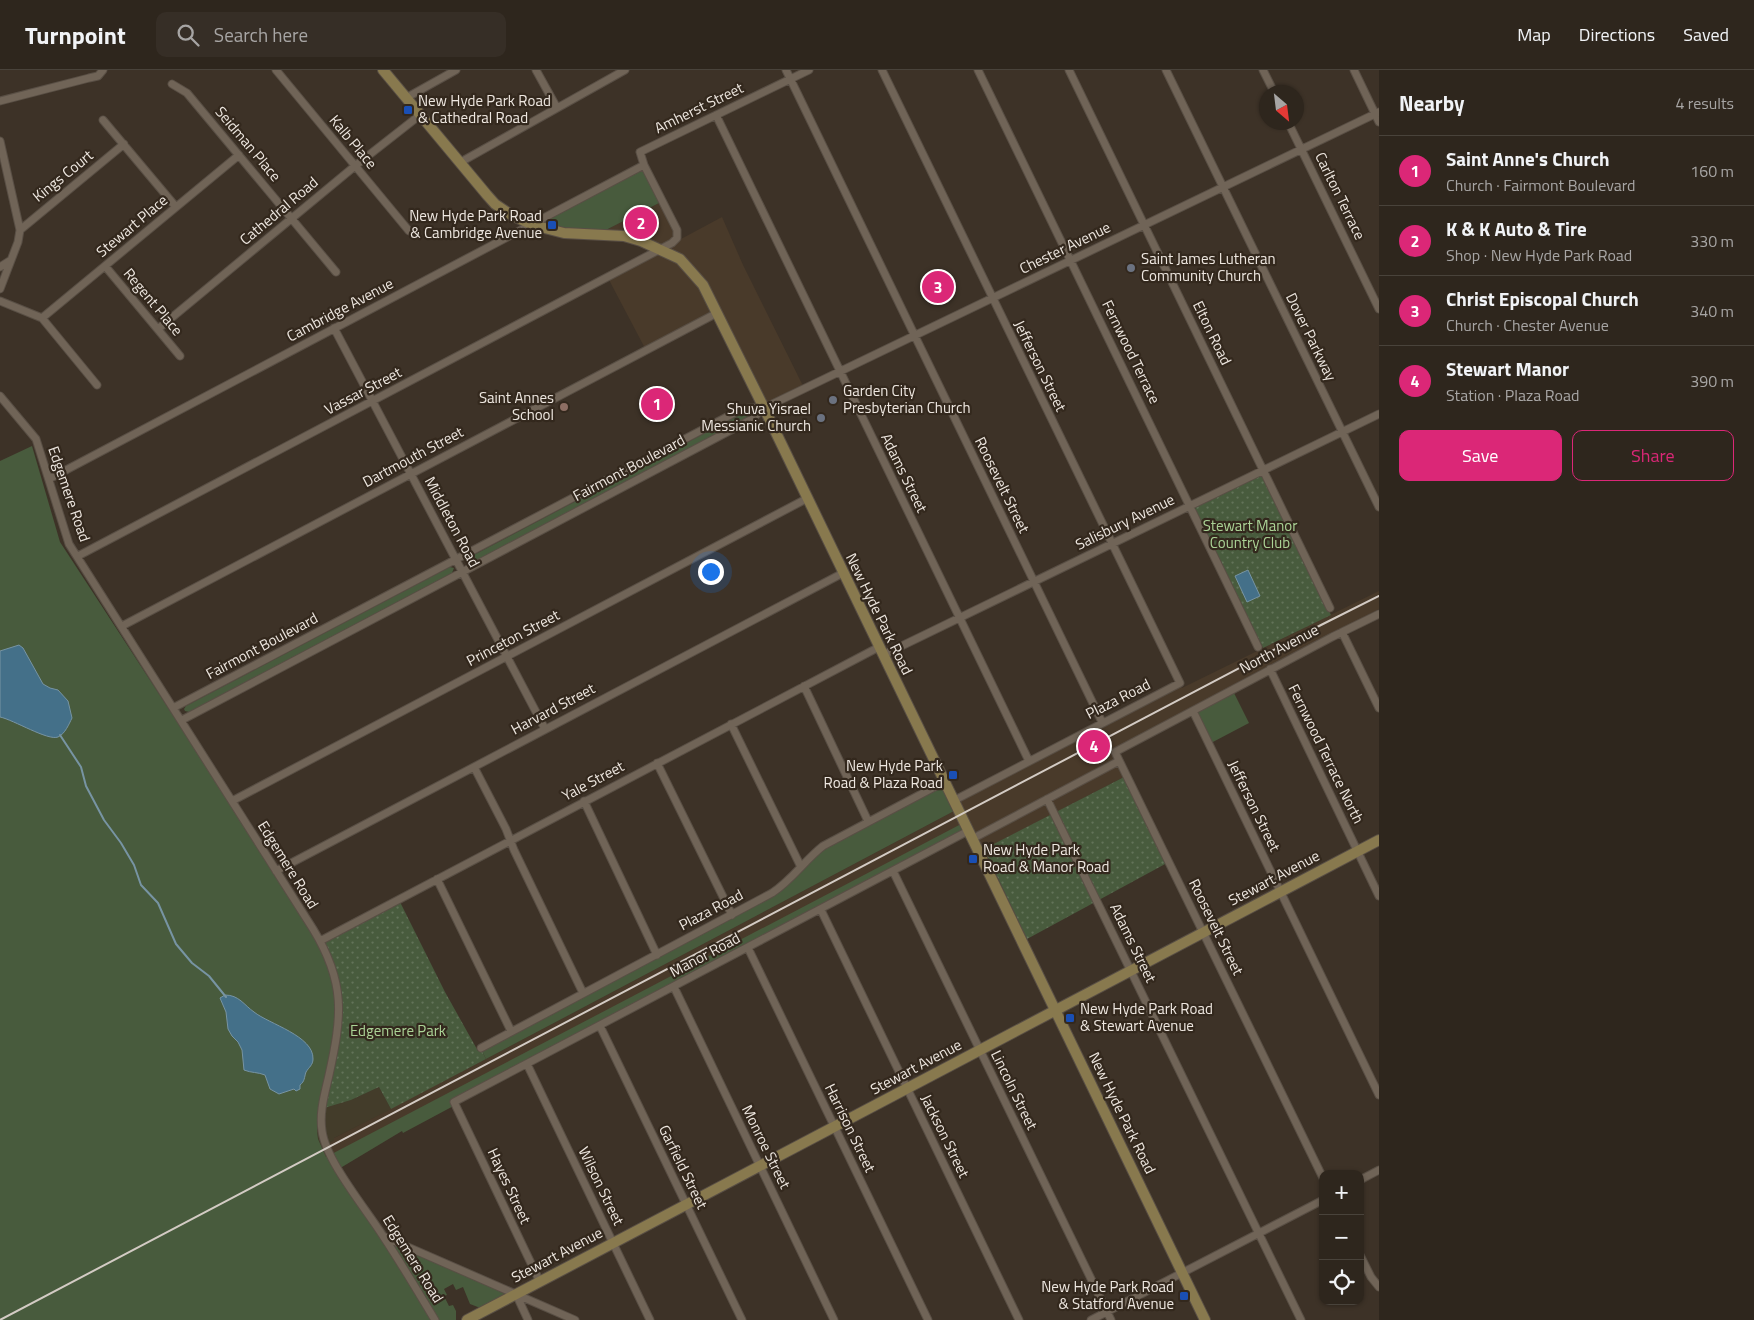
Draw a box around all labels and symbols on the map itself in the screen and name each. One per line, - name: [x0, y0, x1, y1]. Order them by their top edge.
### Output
- street label: Amherst Street: [650, 76, 748, 139]
- north arrow: [1259, 85, 1304, 130]
- place label: New Hyde Park Road & Cathedral Road: [418, 89, 551, 129]
- street label: Seidman Place: [210, 101, 287, 186]
- marker: New Hyde Park Road & Cathedral Road: [402, 104, 414, 116]
- street label: Kalb Place: [324, 110, 383, 174]
- street label: Kings Court: [27, 143, 99, 207]
- street label: Carlton Terrace: [1309, 148, 1372, 243]
- street label: Cathedral Road: [234, 171, 323, 250]
- street label: Stewart Place: [91, 189, 173, 262]
- place label: New Hyde Park Road & Cambridge Avenue: [409, 204, 542, 244]
- pin: 2: [625, 204, 657, 242]
- street label: Chester Avenue: [1015, 216, 1114, 280]
- marker: New Hyde Park Road & Cambridge Avenue: [546, 219, 558, 231]
- place label: Saint James Lutheran Community Church: [1141, 247, 1275, 287]
- marker: Saint James Lutheran Community Church: [1125, 262, 1137, 274]
- street label: Regent Place: [118, 263, 189, 341]
- pin: 3: [922, 268, 954, 306]
- street label: Cambridge Avenue: [282, 272, 397, 347]
- street label: Dover Parkway: [1280, 289, 1343, 385]
- street label: Fernwood Terrace: [1096, 296, 1167, 408]
- street label: Elton Road: [1187, 297, 1238, 369]
- street label: Jefferson Street: [1008, 316, 1073, 416]
- street label: Vassar Street: [320, 360, 406, 421]
- place label: Garden City Presbyterian Church: [843, 379, 971, 419]
- pin: 1: [641, 385, 673, 423]
- place label: Saint Annes School: [479, 386, 554, 426]
- marker: Garden City Presbyterian Church: [827, 394, 839, 406]
- place label: Shuva Yisrael Messianic Church: [701, 397, 811, 437]
- marker: Saint Annes School: [558, 401, 570, 413]
- marker: Shuva Yisrael Messianic Church: [815, 412, 827, 424]
- street label: Dartmouth Street: [358, 420, 468, 493]
- street label: Fairmont Boulevard: [569, 428, 689, 507]
- street label: Adams Street: [875, 429, 934, 517]
- street label: Roosevelt Street: [969, 433, 1036, 538]
- street label: Edgemere Road: [42, 443, 97, 545]
- street label: Middleton Road: [419, 472, 486, 571]
- street label: Salisbury Avenue: [1071, 488, 1178, 556]
- park label: Stewart Manor Country Club: [1203, 514, 1297, 554]
- street label: New Hyde Park Road: [840, 549, 919, 679]
- your location: [698, 559, 724, 585]
- street label: Princeton Street: [462, 603, 564, 672]
- street label: Fairmont Boulevard: [202, 606, 322, 685]
- street label: North Avenue: [1235, 618, 1322, 679]
- street label: Plaza Road: [1081, 672, 1154, 725]
- street label: Harvard Street: [507, 676, 600, 740]
- street label: Fernwood Terrace North: [1283, 680, 1370, 827]
- pin: 4: [1078, 727, 1110, 765]
- street label: Yale Street: [558, 754, 629, 807]
- place label: New Hyde Park Road & Plaza Road: [824, 754, 943, 794]
- street label: Jefferson Street: [1222, 756, 1287, 856]
- marker: New Hyde Park Road & Plaza Road: [947, 769, 959, 781]
- street label: Edgemere Road: [252, 816, 325, 913]
- place label: New Hyde Park Road & Manor Road: [983, 838, 1109, 878]
- street label: Stewart Avenue: [1224, 844, 1323, 911]
- marker: New Hyde Park Road & Manor Road: [967, 853, 979, 865]
- street label: Roosevelt Street: [1183, 875, 1250, 980]
- street label: Plaza Road: [674, 883, 747, 936]
- street label: Adams Street: [1104, 899, 1163, 987]
- street label: Manor Road: [665, 926, 744, 983]
- place label: New Hyde Park Road & Stewart Avenue: [1080, 997, 1213, 1037]
- marker: New Hyde Park Road & Stewart Avenue: [1064, 1012, 1076, 1024]
- park label: Edgemere Park: [350, 1019, 446, 1042]
- street label: Stewart Avenue: [866, 1033, 965, 1100]
- street label: Lincoln Street: [985, 1046, 1044, 1134]
- street label: New Hyde Park Road: [1083, 1048, 1162, 1178]
- street label: Harrison Street: [819, 1079, 882, 1177]
- street label: Jackson Street: [915, 1090, 976, 1182]
- street label: Monroe Street: [736, 1101, 797, 1193]
- street label: Garfield Street: [653, 1121, 714, 1213]
- street label: Wilson Street: [572, 1143, 631, 1230]
- street label: Hayes Street: [482, 1144, 537, 1228]
- street label: Edgemere Road: [377, 1210, 450, 1307]
- street label: Stewart Avenue: [507, 1221, 606, 1288]
- place label: New Hyde Park Road & Statford Avenue: [1041, 1275, 1174, 1315]
- marker: New Hyde Park Road & Statford Avenue: [1178, 1290, 1190, 1302]

